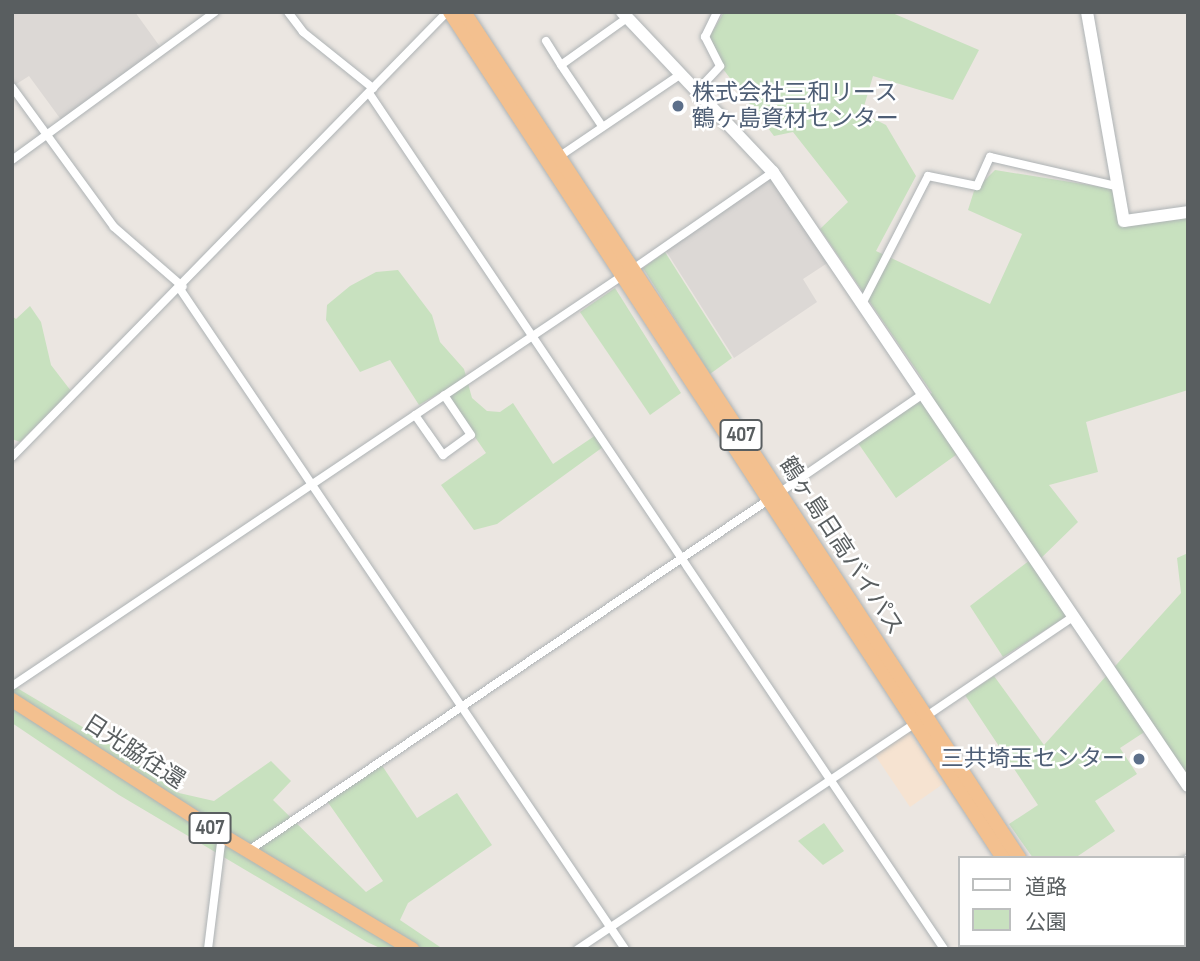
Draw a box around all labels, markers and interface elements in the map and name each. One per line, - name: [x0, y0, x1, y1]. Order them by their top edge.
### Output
- place label: 株式会社三和リース 鶴ヶ島資材センター: [692, 79, 899, 133]
- marker: 株式会社三和リース 鶴ヶ島資材センター: [670, 98, 686, 114]
- road number: 407: [718, 418, 764, 452]
- street label: 鶴ヶ島日高バイパス: [773, 452, 909, 640]
- street label: 日光脇往還: [78, 709, 190, 795]
- place label: 三共埼玉センター: [941, 745, 1125, 773]
- marker: 三共埼玉センター: [1131, 751, 1147, 767]
- road number: 407: [187, 810, 233, 846]
- legend: [958, 856, 1186, 947]
- text: 道路: [1025, 875, 1067, 900]
- text: 公園: [1025, 910, 1067, 935]

